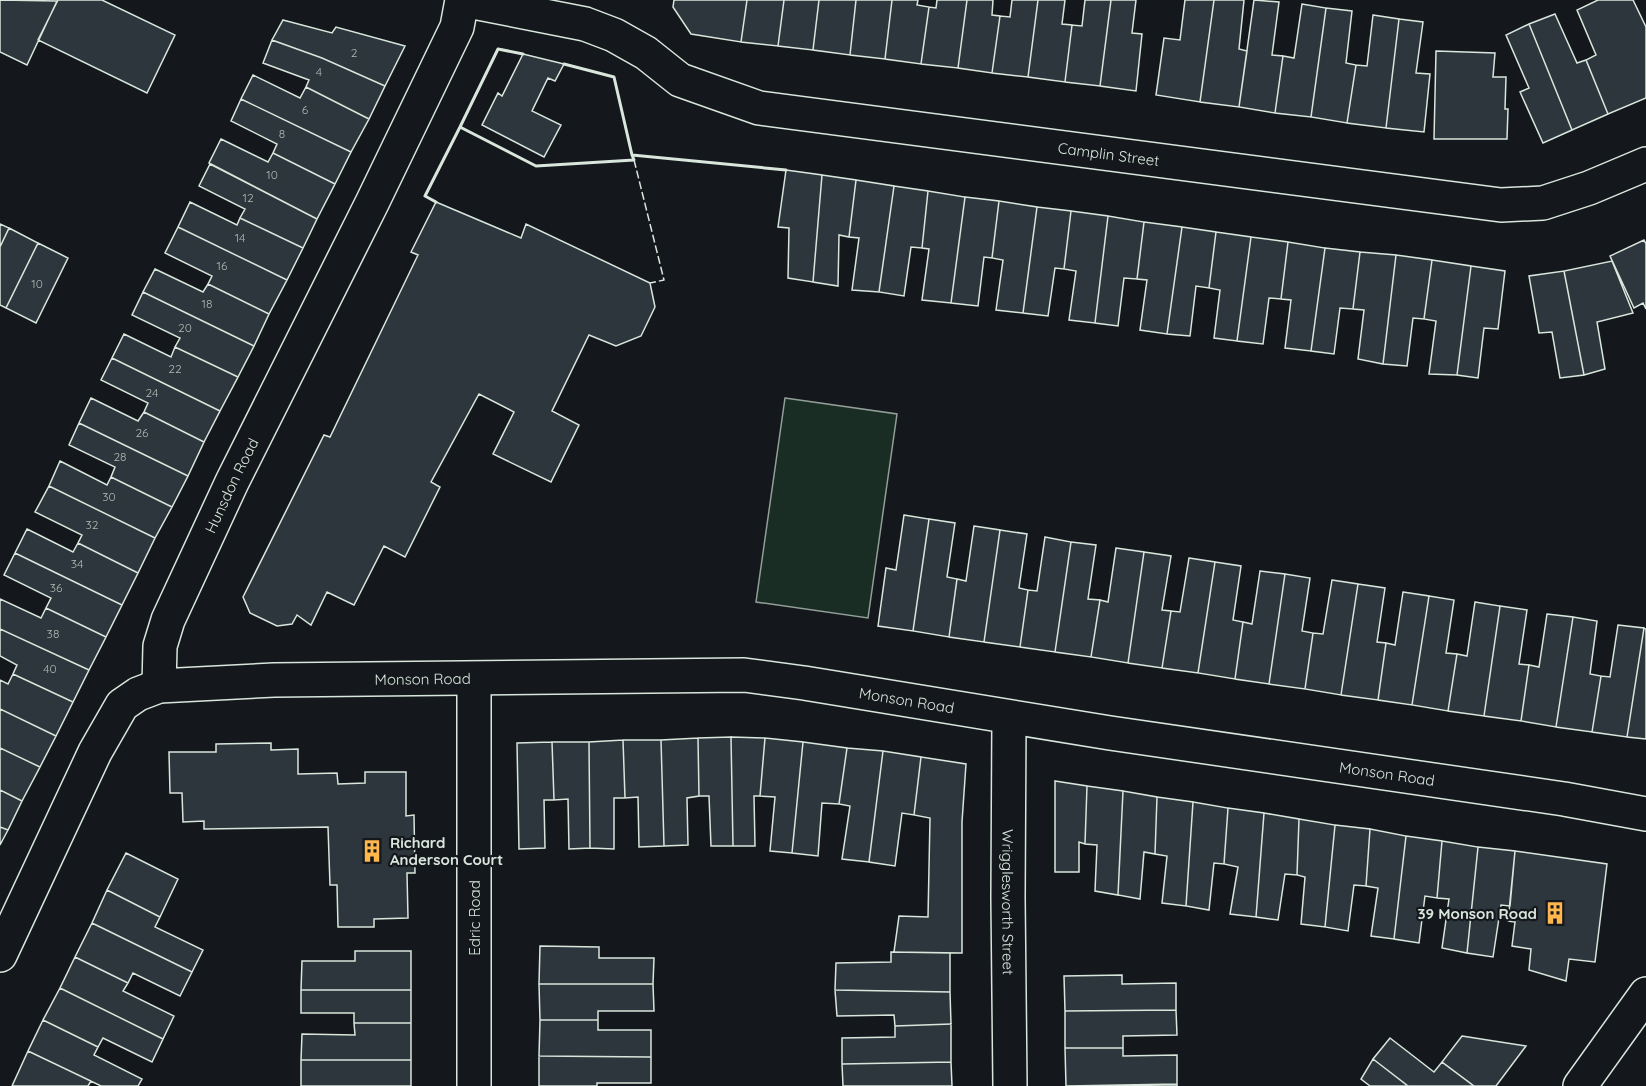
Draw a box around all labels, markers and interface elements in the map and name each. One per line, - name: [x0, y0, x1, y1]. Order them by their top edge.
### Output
- house number: 2: [351, 45, 358, 60]
- house number: 4: [316, 64, 322, 79]
- house number: 6: [302, 102, 309, 117]
- house number: 8: [279, 126, 285, 141]
- street label: Camplin Street: [1057, 138, 1161, 170]
- house number: 10: [266, 167, 278, 182]
- house number: 12: [242, 190, 254, 205]
- house number: 14: [235, 230, 245, 245]
- house number: 16: [217, 258, 228, 273]
- house number: 10: [31, 276, 43, 291]
- house number: 18: [202, 296, 212, 311]
- house number: 20: [178, 320, 192, 335]
- house number: 22: [168, 361, 182, 376]
- house number: 24: [146, 385, 158, 400]
- house number: 26: [135, 425, 149, 440]
- street label: Hunsdon Road: [200, 435, 262, 536]
- house number: 28: [113, 449, 127, 464]
- house number: 30: [102, 489, 116, 504]
- house number: 32: [86, 517, 99, 532]
- house number: 34: [71, 556, 83, 571]
- house number: 36: [50, 580, 63, 595]
- house number: 38: [47, 626, 59, 641]
- house number: 40: [43, 661, 57, 676]
- street label: Monson Road: [374, 668, 471, 688]
- street label: Monson Road: [858, 683, 956, 717]
- street label: Monson Road: [1338, 757, 1436, 790]
- street label: Wrigglesworth Street: [998, 829, 1018, 975]
- place label: Richard Anderson Court: [390, 833, 503, 869]
- building icon: Richard Anderson Court: [359, 838, 385, 864]
- street label: Edric Road: [465, 880, 484, 956]
- building icon: 39 Monson Road: [1542, 900, 1568, 926]
- place label: 39 Monson Road: [1417, 904, 1537, 923]

